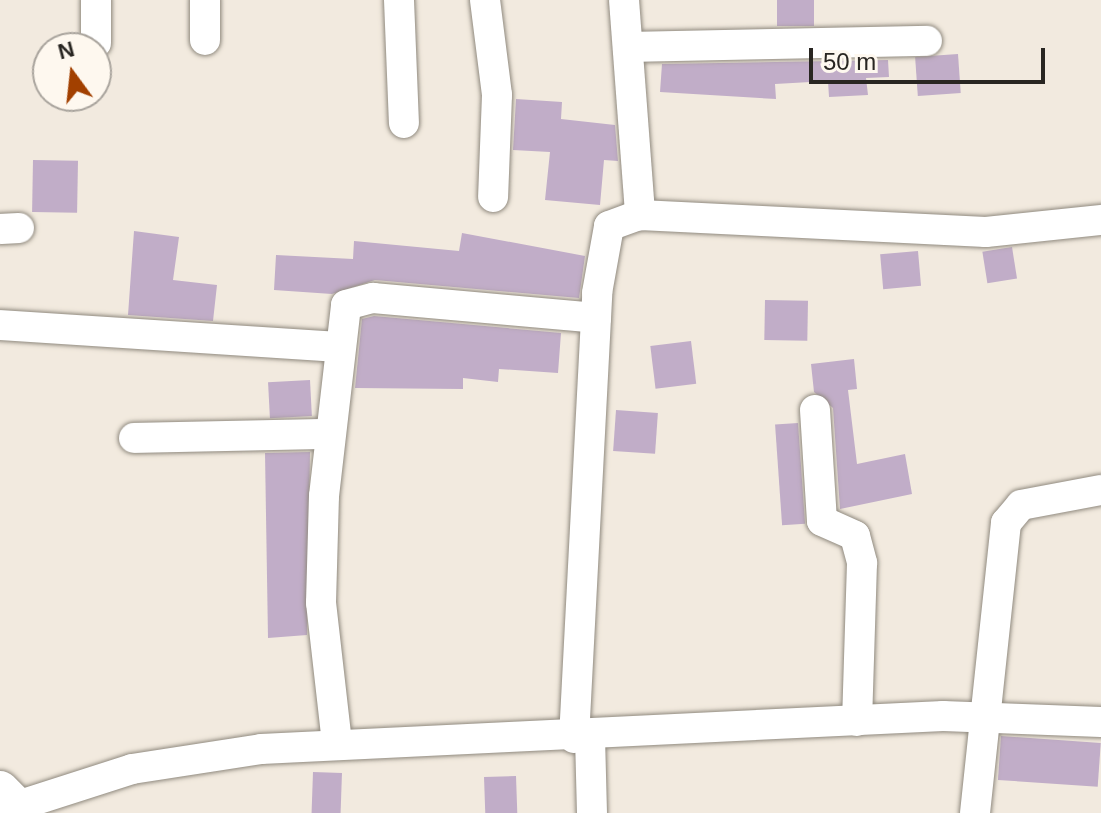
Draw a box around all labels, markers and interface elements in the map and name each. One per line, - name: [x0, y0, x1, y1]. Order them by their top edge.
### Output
- north arrow: [32, 32, 112, 112]
- scale bar: [813, 32, 1049, 82]
- text: N: [55, 36, 77, 64]
- text: 50 m: [823, 48, 876, 75]

